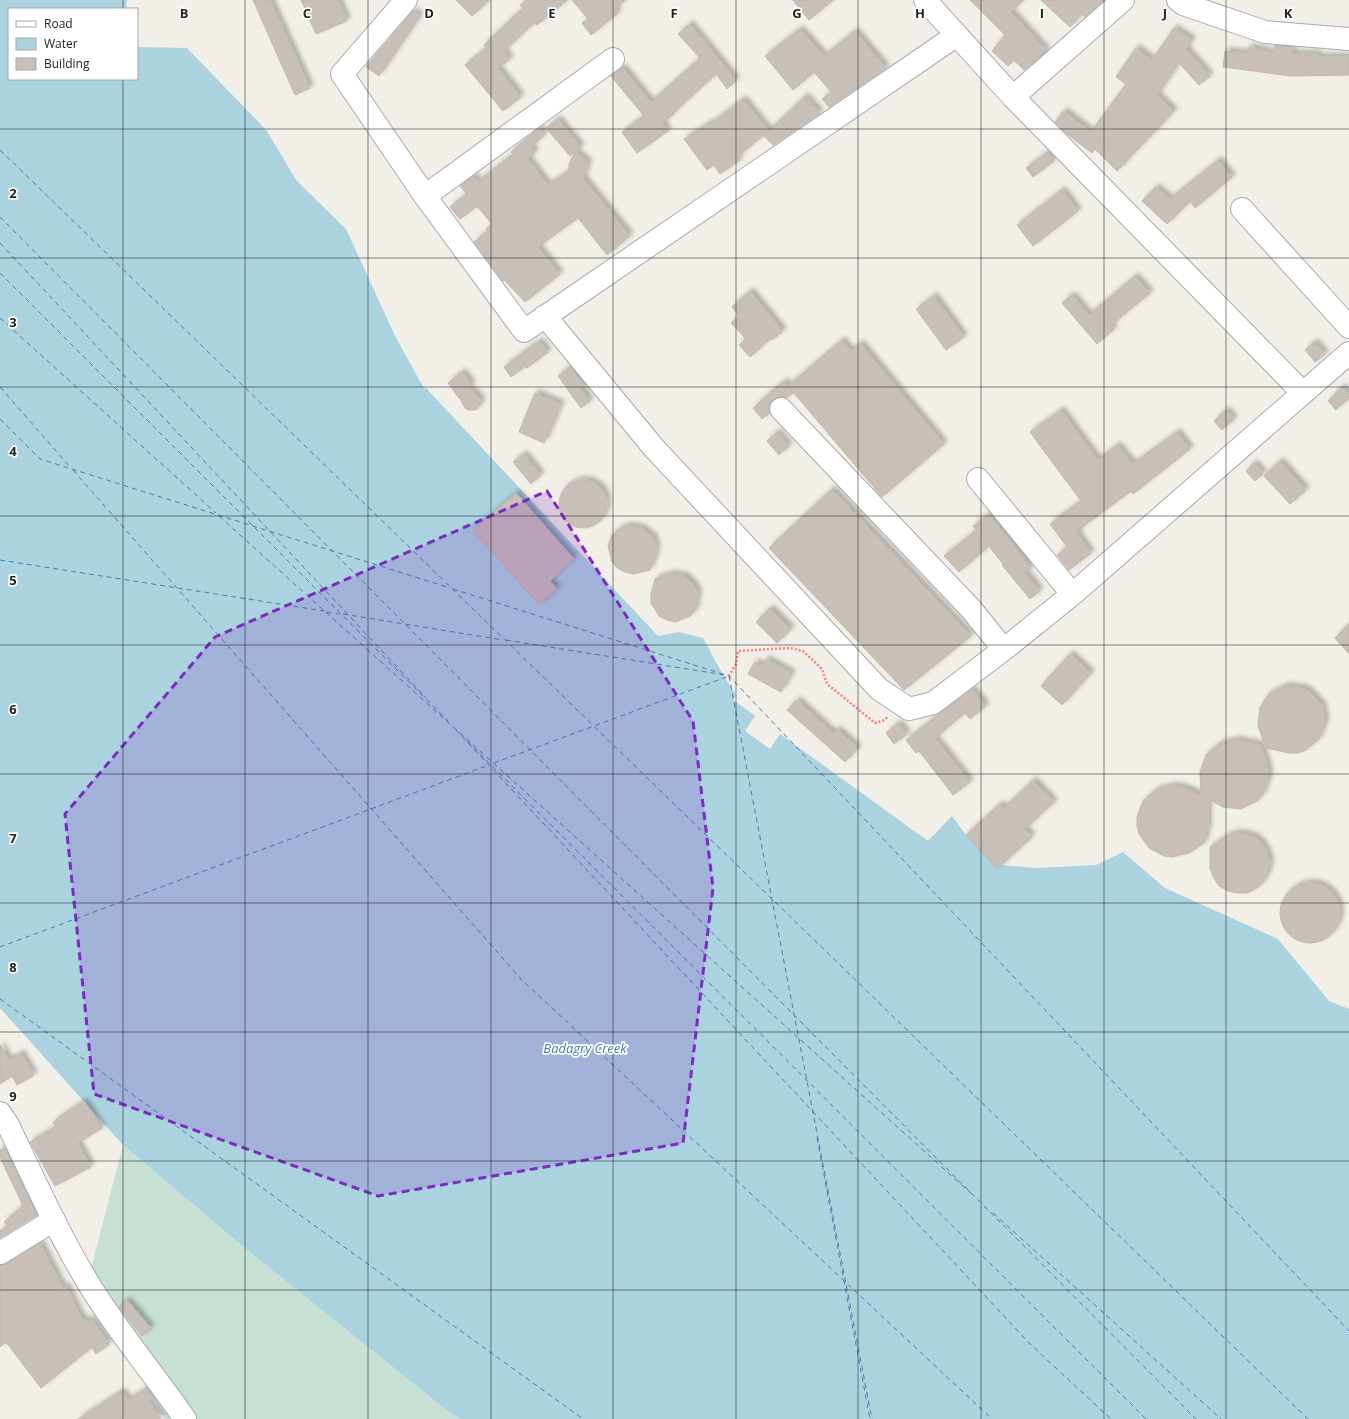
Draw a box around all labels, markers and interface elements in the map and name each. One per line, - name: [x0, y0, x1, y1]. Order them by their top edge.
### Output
- text: B: [180, 4, 189, 22]
- text: C: [303, 4, 311, 22]
- text: D: [424, 4, 434, 22]
- text: E: [548, 4, 556, 22]
- text: F: [670, 4, 678, 22]
- text: G: [792, 4, 802, 22]
- text: H: [915, 4, 925, 22]
- text: I: [1040, 4, 1044, 22]
- text: J: [1162, 4, 1167, 22]
- text: K: [1284, 4, 1293, 22]
- legend: [8, 8, 138, 80]
- text: Road: [44, 15, 73, 32]
- text: Water: [44, 35, 78, 52]
- text: Building: [44, 55, 90, 72]
- text: 2: [9, 184, 17, 202]
- text: 3: [9, 313, 17, 331]
- text: 4: [9, 442, 17, 460]
- text: 5: [9, 571, 17, 589]
- text: 6: [9, 700, 17, 718]
- text: 7: [9, 829, 17, 847]
- text: 8: [9, 958, 17, 976]
- water label: Badagry Creek: [543, 1039, 627, 1057]
- text: 9: [9, 1087, 17, 1105]

